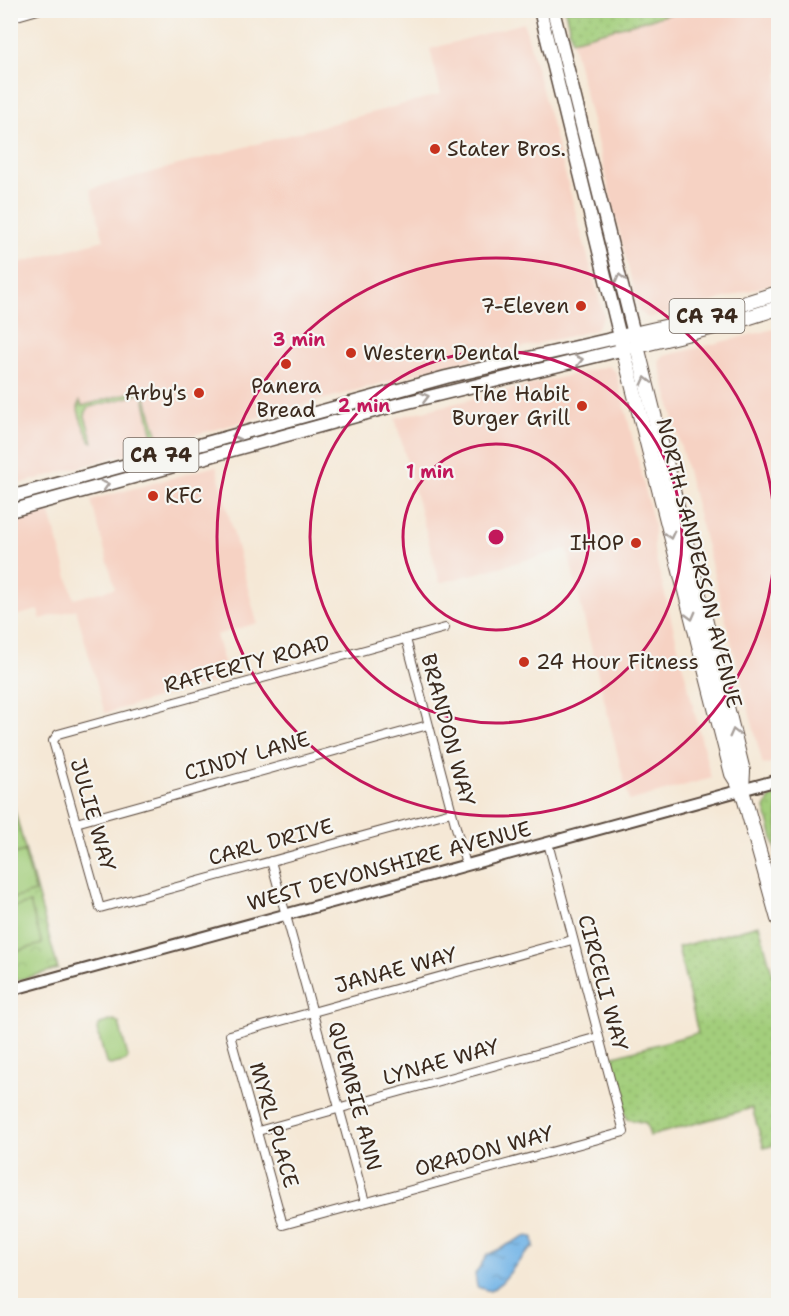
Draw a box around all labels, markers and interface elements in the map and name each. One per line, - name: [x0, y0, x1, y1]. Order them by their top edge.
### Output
- place label: Stater Bros.: [447, 135, 566, 163]
- marker: Stater Bros.: [428, 142, 442, 156]
- one-way arrow: [614, 273, 627, 283]
- place label: 7-Eleven: [480, 292, 569, 320]
- marker: 7-Eleven: [574, 299, 588, 313]
- road number: CA 74: [670, 299, 744, 333]
- text: 3 min: [273, 328, 325, 352]
- place label: Western Dental: [363, 339, 520, 367]
- marker: Western Dental: [344, 346, 358, 360]
- one-way arrow: [574, 354, 584, 367]
- marker: Panera Bread: [279, 357, 293, 371]
- place label: Panera Bread: [251, 372, 321, 424]
- one-way arrow: [640, 376, 653, 386]
- place label: Arby's: [125, 379, 187, 407]
- place label: The Habit Burger Grill: [452, 380, 571, 432]
- marker: Arby's: [192, 386, 206, 400]
- one-way arrow: [419, 392, 430, 404]
- text: 2 min: [338, 394, 390, 418]
- marker: The Habit Burger Grill: [575, 399, 589, 413]
- street label: NORTH SANDERSON AVENUE: [649, 415, 749, 711]
- one-way arrow: [231, 428, 242, 440]
- road number: CA 74: [124, 438, 198, 472]
- text: 1 min: [406, 460, 454, 484]
- one-way arrow: [100, 479, 110, 492]
- place label: KFC: [165, 482, 202, 510]
- marker: KFC: [146, 489, 160, 503]
- centre of rings: [486, 527, 506, 547]
- place label: IHOP: [570, 529, 624, 557]
- one-way arrow: [663, 530, 676, 540]
- marker: IHOP: [629, 536, 643, 550]
- one-way arrow: [683, 611, 696, 621]
- street label: RAFFERTY ROAD: [161, 628, 333, 700]
- place label: 24 Hour Fitness: [536, 648, 699, 676]
- street label: BRANDON WAY: [414, 651, 482, 810]
- marker: 24 Hour Fitness: [517, 655, 531, 669]
- street label: CINDY LANE: [181, 725, 313, 787]
- one-way arrow: [728, 728, 741, 738]
- street label: JULIE WAY: [64, 755, 123, 875]
- street label: CARL DRIVE: [205, 812, 337, 872]
- street label: WEST DEVONSHIRE AVENUE: [244, 815, 534, 917]
- street label: CIRCELI WAY: [571, 912, 635, 1055]
- street label: JANAE WAY: [332, 940, 460, 1000]
- street label: QUEMBIE ANN: [322, 1018, 388, 1174]
- street label: LYNAE WAY: [379, 1032, 503, 1092]
- street label: MYRL PLACE: [243, 1059, 305, 1191]
- street label: ORADON WAY: [411, 1119, 557, 1183]

